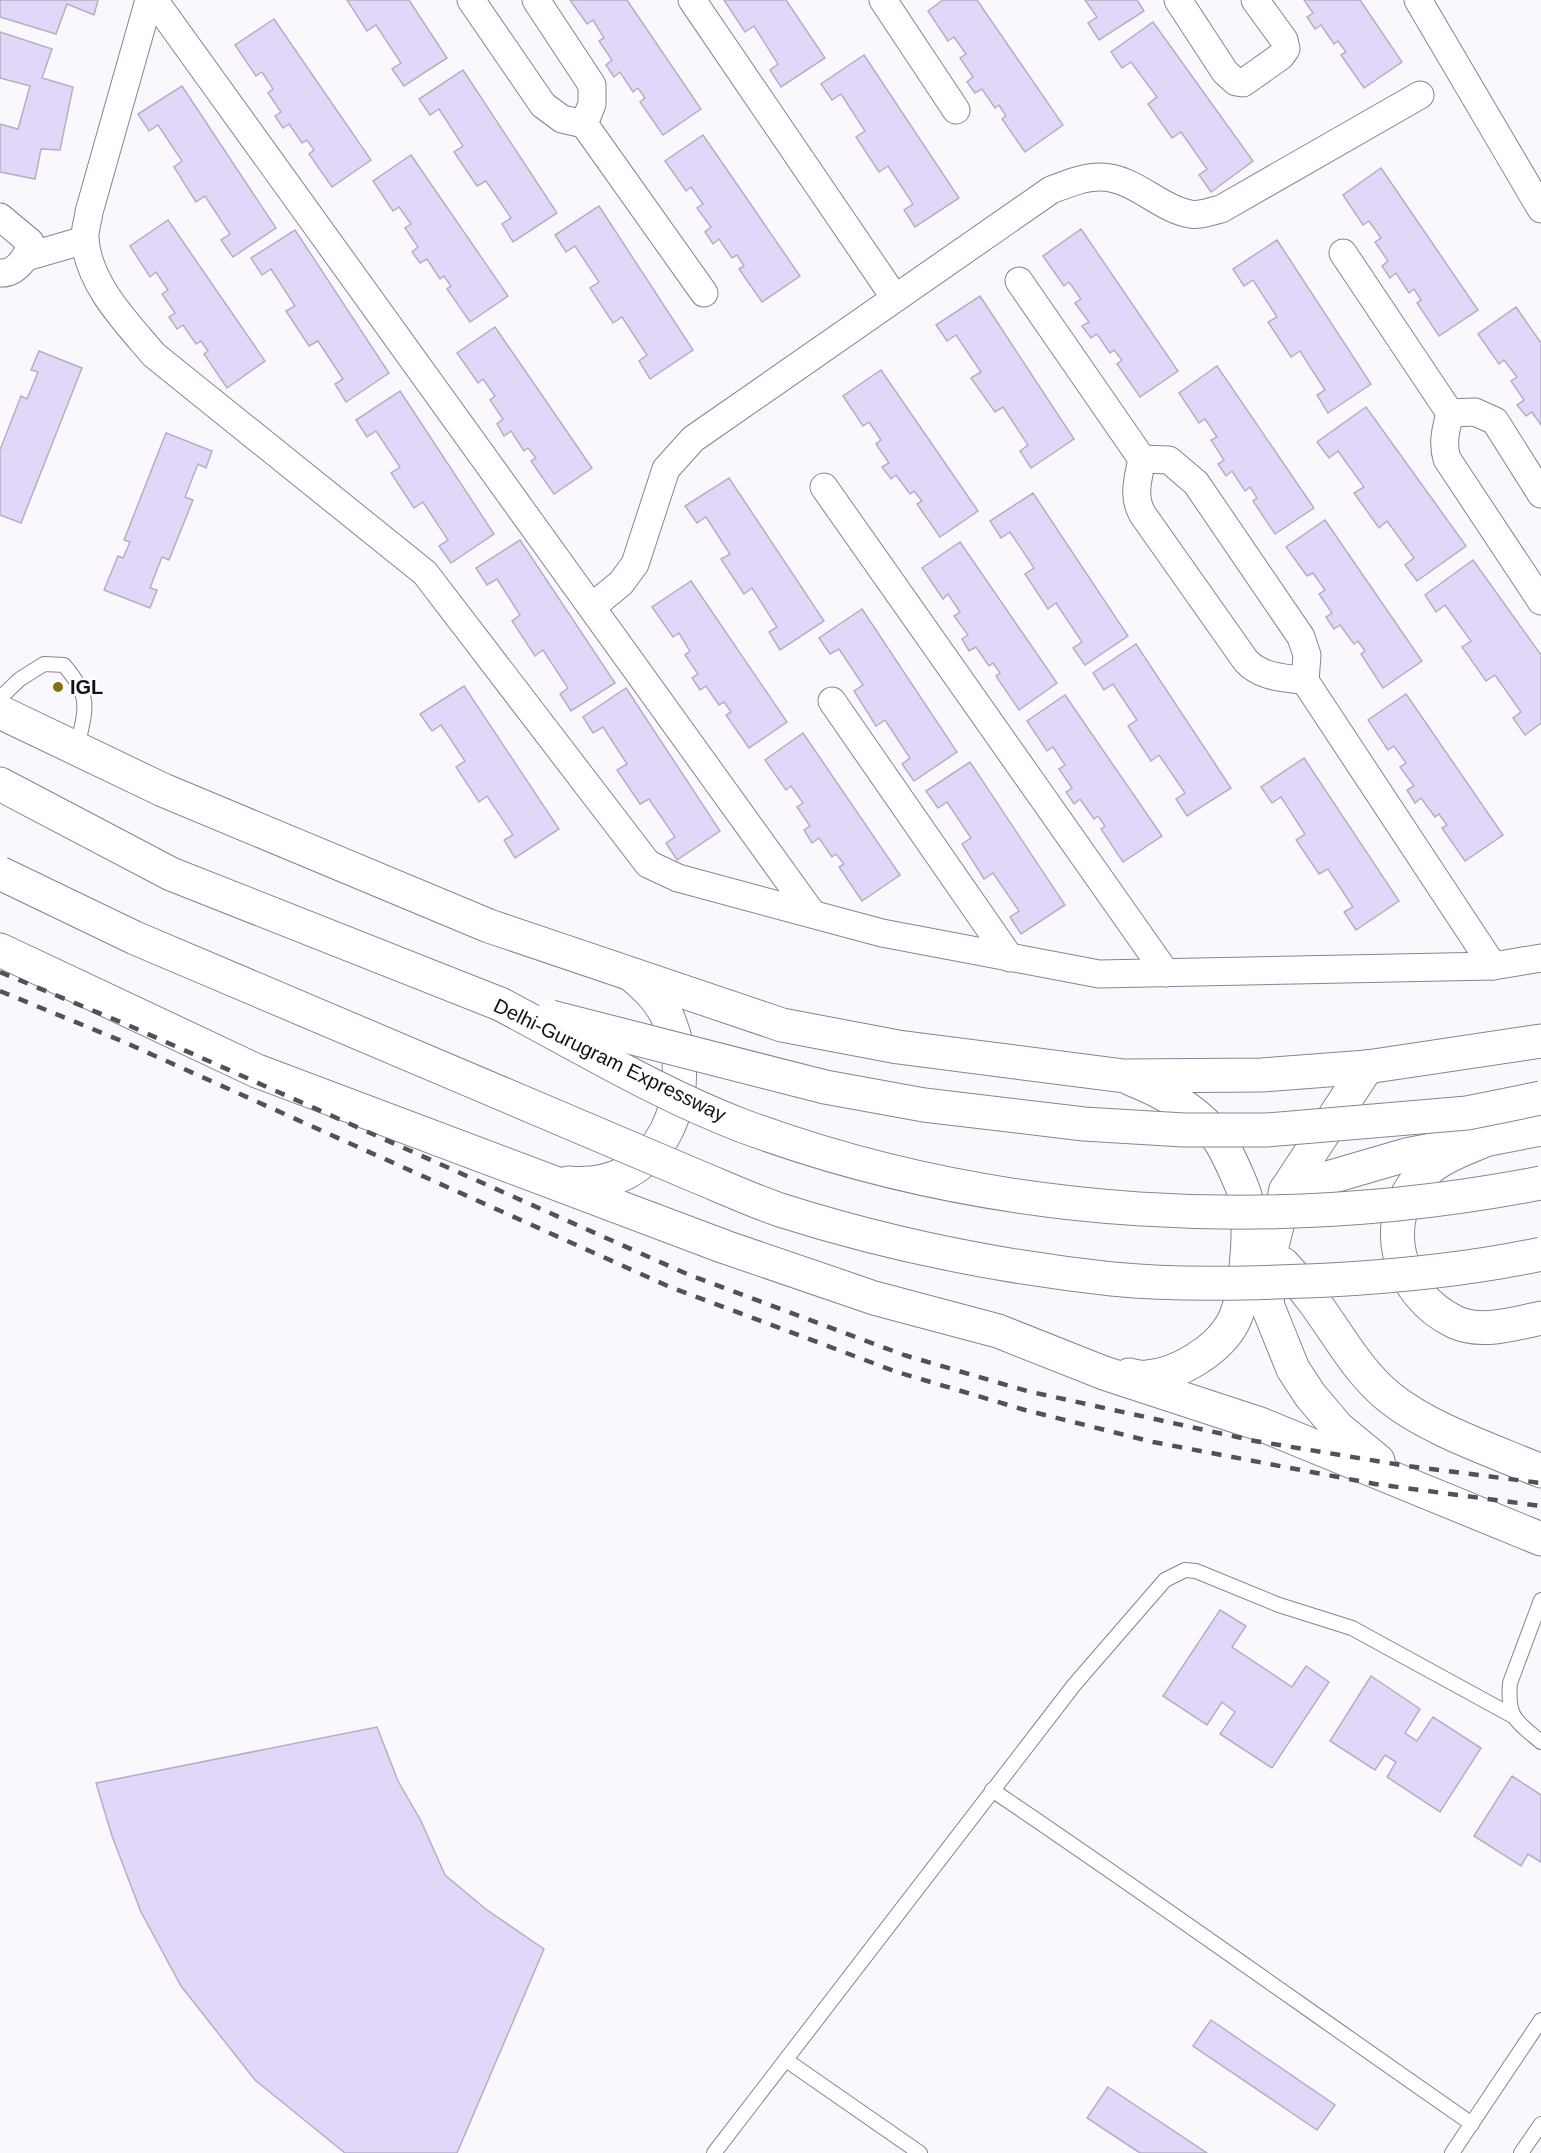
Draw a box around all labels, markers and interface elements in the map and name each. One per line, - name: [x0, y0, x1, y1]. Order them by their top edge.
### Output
- place label: IGL: [70, 676, 103, 698]
- marker: IGL: [51, 680, 65, 694]
- street label: Delhi-Gurugram Expressway: [490, 994, 730, 1126]

